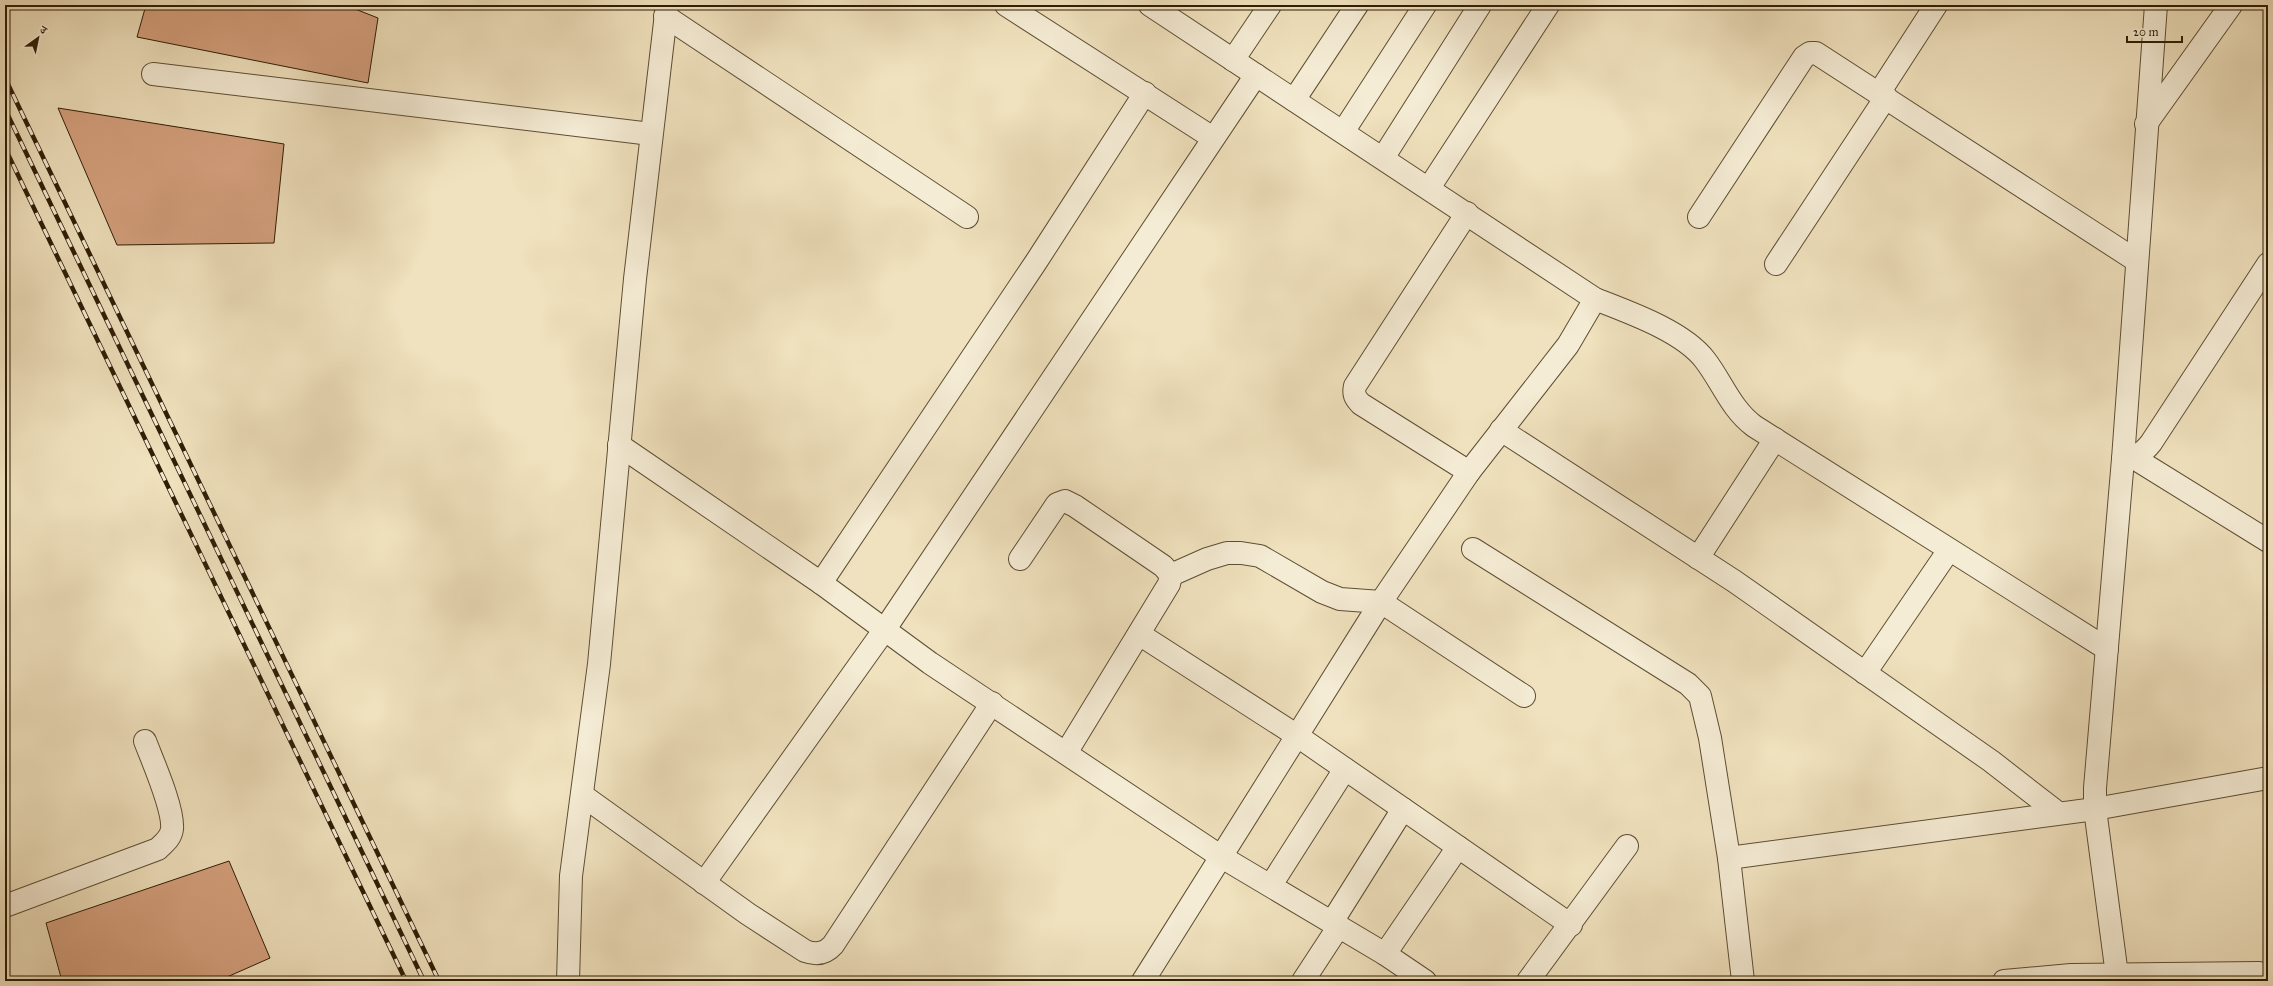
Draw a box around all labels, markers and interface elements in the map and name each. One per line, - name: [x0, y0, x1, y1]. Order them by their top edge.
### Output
- north arrow: [18, 18, 58, 58]
- scale bar: [2127, 18, 2182, 44]
- text: उ: [36, 23, 50, 38]
- text: 20 m: [2133, 25, 2159, 39]

